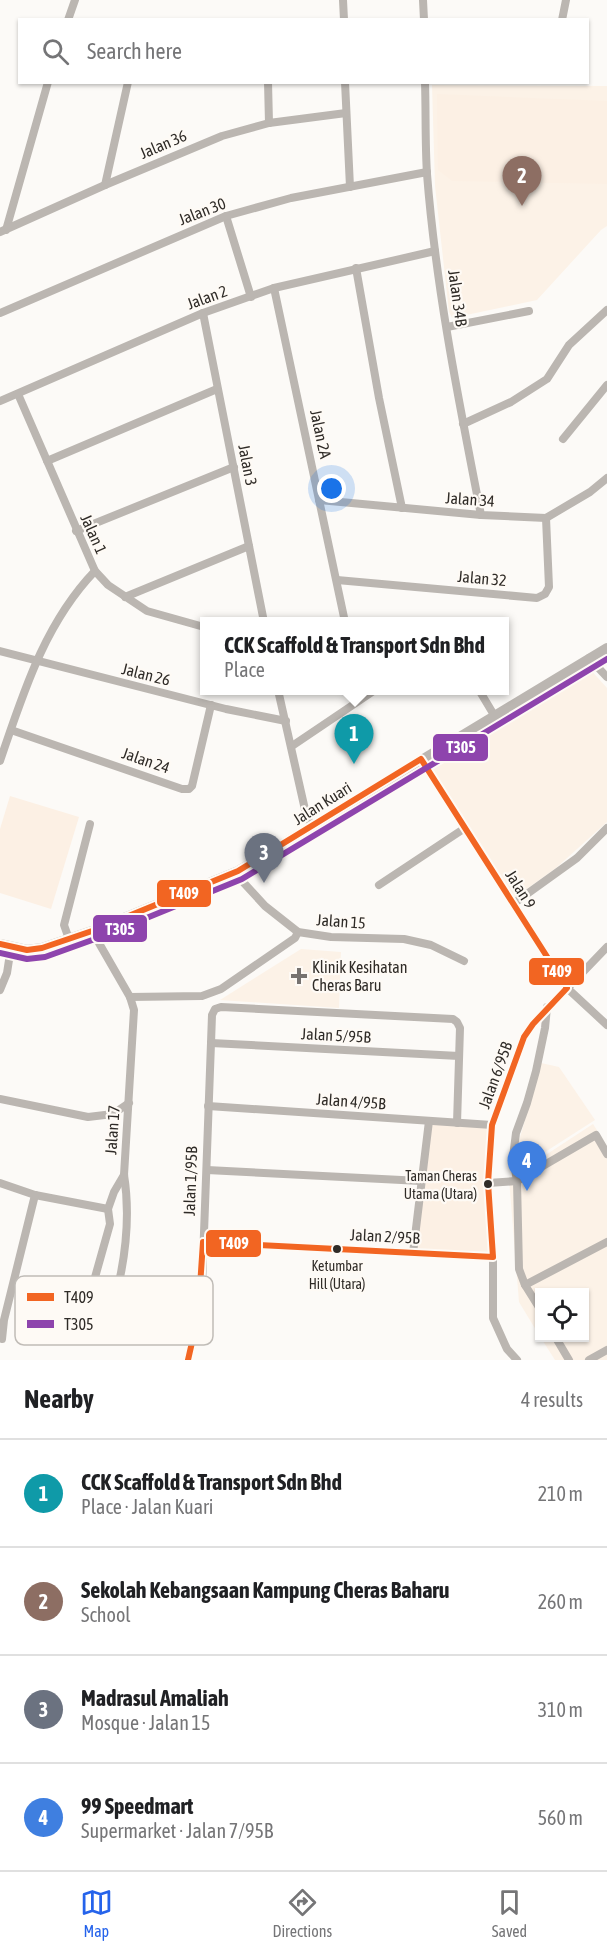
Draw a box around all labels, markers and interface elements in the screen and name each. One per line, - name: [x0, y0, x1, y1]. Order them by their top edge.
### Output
- search box: [18, 18, 589, 84]
- icon: search: [39, 35, 72, 68]
- text: Search here: [87, 38, 182, 64]
- street label: Jalan 36: [137, 126, 189, 162]
- pin: 2: [502, 156, 542, 206]
- street label: Jalan 30: [176, 194, 228, 228]
- street label: Jalan 34B: [445, 269, 471, 328]
- street label: Jalan 2: [184, 281, 230, 313]
- street label: Jalan 2A: [307, 408, 335, 460]
- street label: Jalan 3: [235, 443, 261, 487]
- your location: [317, 474, 346, 503]
- street label: Jalan 34: [445, 488, 495, 510]
- street label: Jalan 1: [77, 511, 111, 557]
- street label: Jalan 32: [457, 567, 507, 589]
- popup: [200, 617, 509, 695]
- text: CCK Scaffold & Transport Sdn Bhd: [224, 632, 485, 658]
- text: Place: [224, 658, 265, 681]
- street label: Jalan 26: [120, 659, 172, 689]
- pin: 1: [334, 714, 374, 764]
- line badge: T305: [432, 733, 489, 762]
- text: T305: [446, 738, 476, 756]
- street label: Jalan 24: [120, 743, 172, 777]
- street label: Jalan Kuari: [289, 778, 355, 828]
- pin: 3: [244, 834, 284, 883]
- street label: Jalan 9: [502, 867, 540, 911]
- line badge: T409: [156, 879, 212, 908]
- text: T409: [169, 884, 199, 902]
- street label: Jalan 15: [316, 910, 366, 932]
- line badge: T305: [92, 914, 148, 943]
- text: T305: [105, 920, 135, 938]
- line badge: T409: [528, 957, 585, 986]
- place label: Klinik Kesihatan Cheras Baru: [312, 958, 408, 994]
- text: T409: [542, 962, 572, 980]
- marker: Klinik Kesihatan Cheras Baru: [290, 967, 308, 985]
- street label: Jalan 5/95B: [301, 1024, 372, 1046]
- street label: Jalan 6/95B: [475, 1039, 516, 1111]
- street label: Jalan 4/95B: [316, 1090, 387, 1112]
- street label: Jalan 17: [101, 1105, 123, 1155]
- pin: 4: [508, 1142, 546, 1191]
- street label: Jalan 1/95B: [180, 1145, 200, 1216]
- place label: Taman Cheras Utama (Utara): [404, 1168, 477, 1202]
- marker: Taman Cheras Utama (Utara): [482, 1178, 494, 1190]
- street label: Jalan 2/95B: [350, 1225, 421, 1247]
- line badge: T409: [205, 1229, 262, 1258]
- text: T409: [219, 1234, 249, 1252]
- marker: Ketumbar Hill (Utara): [331, 1243, 343, 1255]
- place label: Ketumbar Hill (Utara): [309, 1258, 365, 1292]
- legend: [15, 1276, 213, 1345]
- text: T409: [64, 1288, 94, 1306]
- map controls: [535, 1288, 589, 1342]
- button: locate: [535, 1288, 589, 1342]
- text: T305: [64, 1315, 94, 1333]
- text: Nearby: [24, 1384, 94, 1414]
- text: 4 results: [521, 1388, 583, 1411]
- text: CCK Scaffold & Transport Sdn Bhd: [81, 1469, 342, 1495]
- text: 1: [39, 1482, 48, 1505]
- text: 210 m: [538, 1482, 583, 1505]
- text: Place · Jalan Kuari: [81, 1495, 213, 1518]
- text: Sekolah Kebangsaan Kampung Cheras Baharu: [81, 1577, 449, 1603]
- text: 2: [39, 1590, 48, 1613]
- text: 260 m: [538, 1590, 583, 1613]
- text: School: [81, 1603, 131, 1626]
- text: Madrasul Amaliah: [81, 1685, 229, 1711]
- text: 3: [39, 1698, 48, 1721]
- text: 310 m: [538, 1698, 583, 1721]
- text: Mosque · Jalan 15: [81, 1711, 210, 1734]
- text: 99 Speedmart: [81, 1793, 193, 1819]
- text: 4: [39, 1806, 48, 1829]
- text: 560 m: [538, 1806, 583, 1829]
- text: Supermarket · Jalan 7/95B: [81, 1819, 273, 1842]
- tab: Map: [80, 1886, 113, 1940]
- tab: Directions: [272, 1886, 332, 1940]
- tab: Saved: [492, 1886, 527, 1940]

